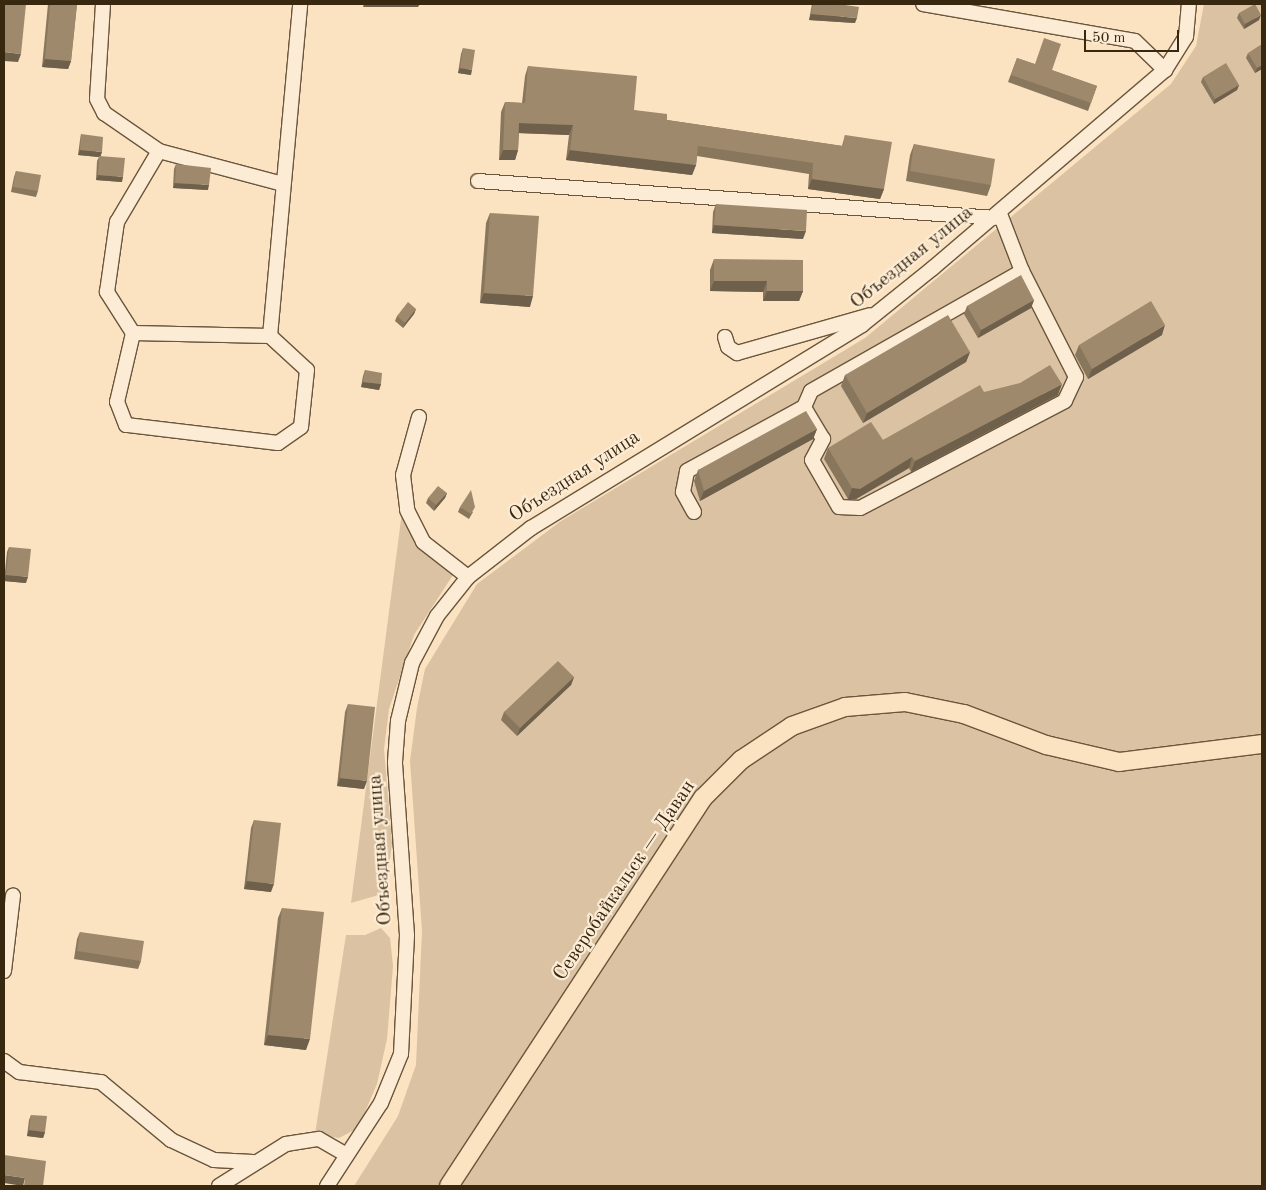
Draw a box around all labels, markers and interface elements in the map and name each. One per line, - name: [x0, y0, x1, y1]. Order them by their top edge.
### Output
- scale bar: [1086, 20, 1181, 52]
- text: 50 m: [1092, 31, 1126, 46]
- street label: Объездная улица: [846, 201, 978, 315]
- street label: Объездная улица: [505, 426, 645, 528]
- street label: Объездная улица: [364, 774, 398, 926]
- street label: Северобайкальск — Даван: [549, 776, 701, 986]

